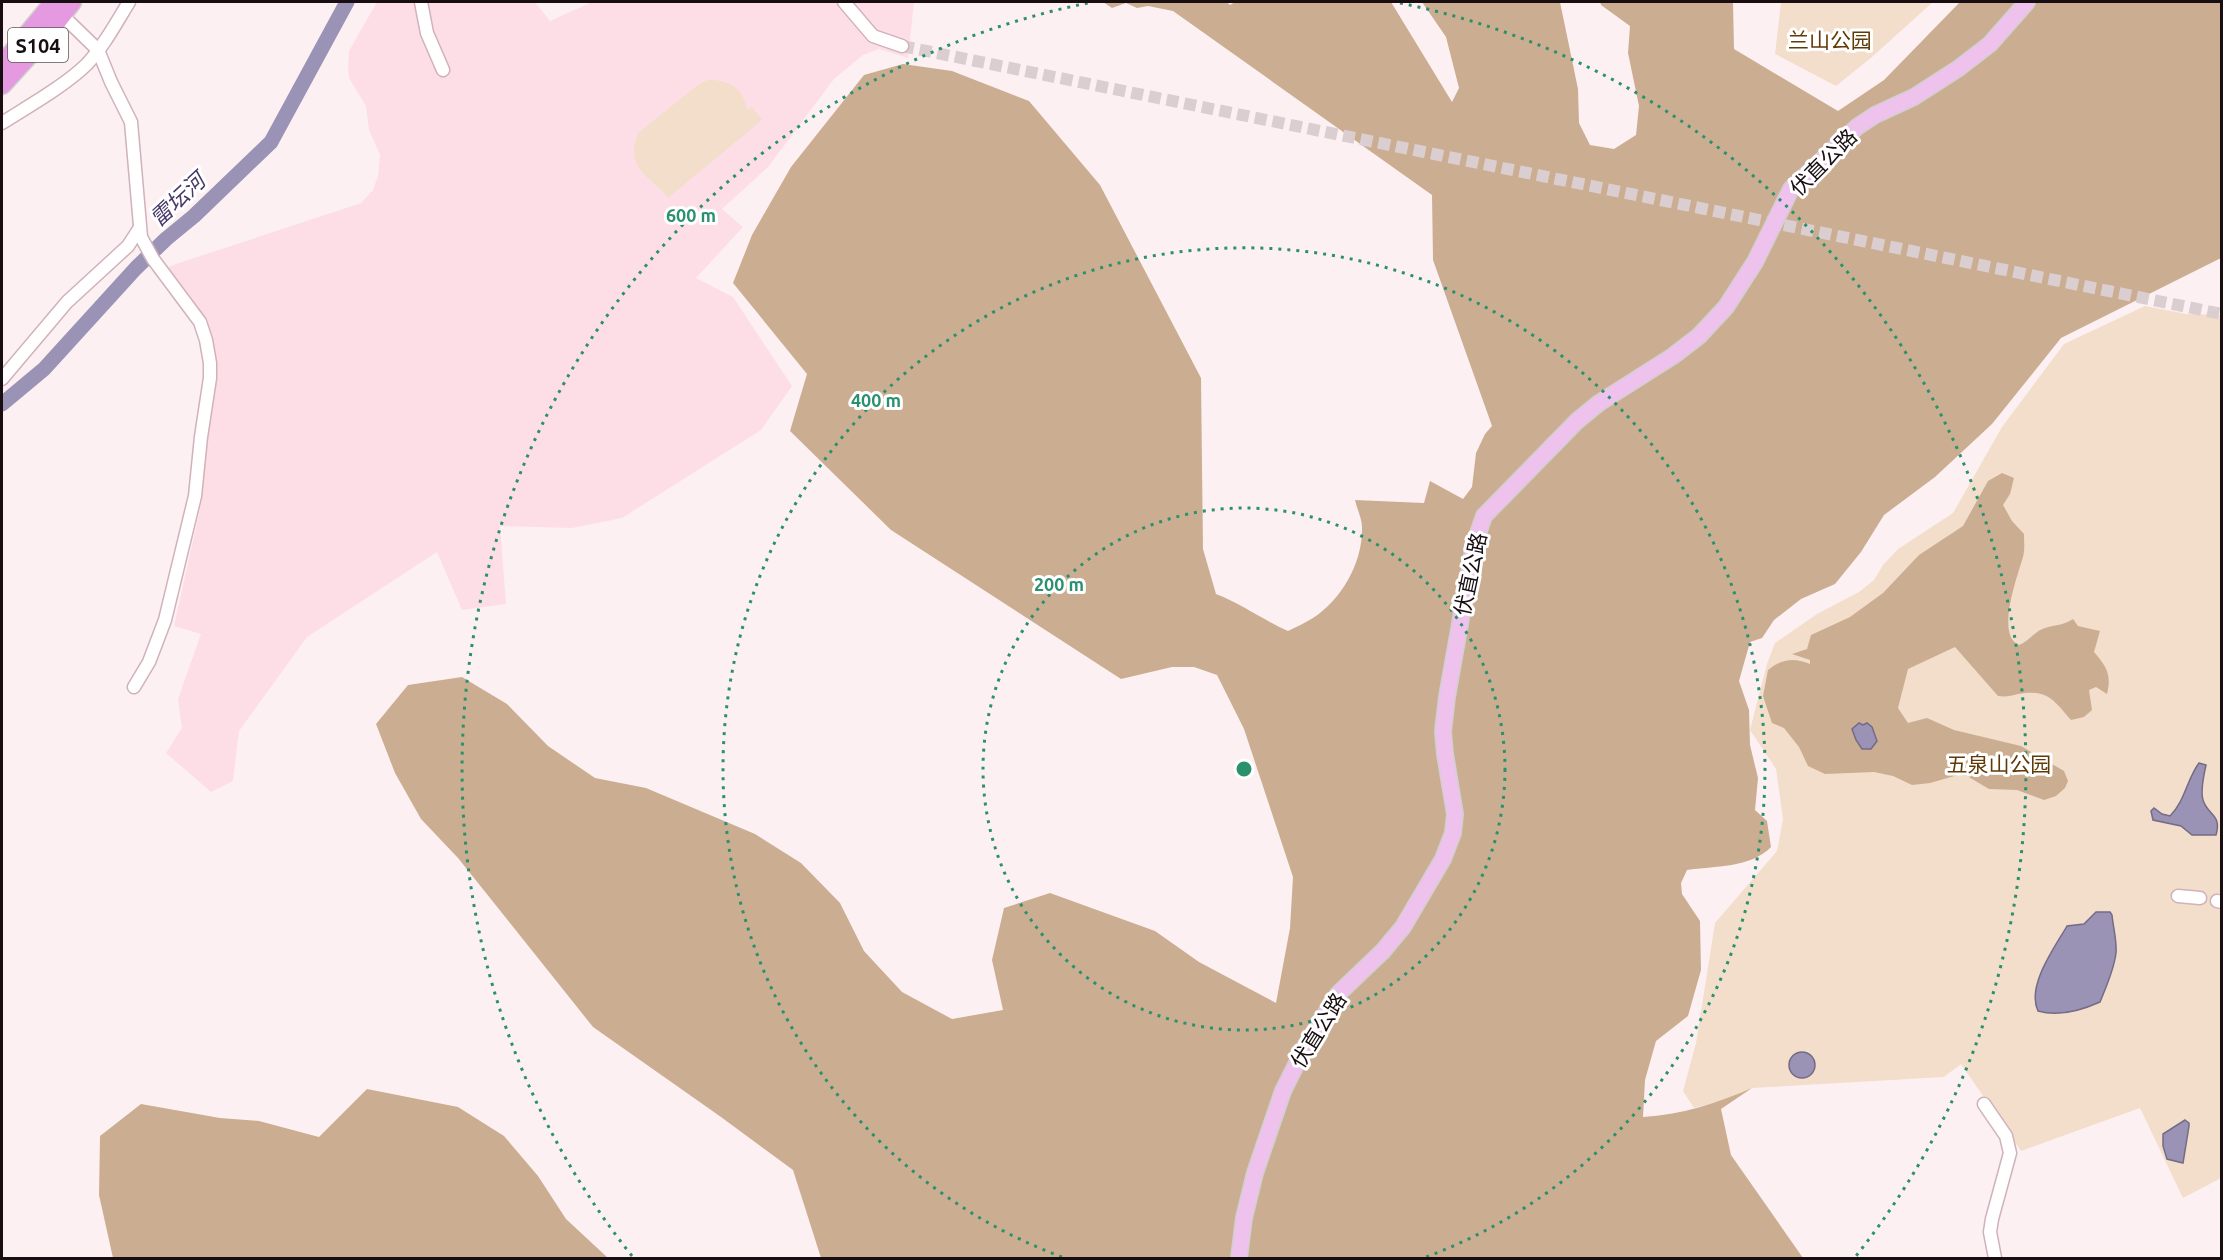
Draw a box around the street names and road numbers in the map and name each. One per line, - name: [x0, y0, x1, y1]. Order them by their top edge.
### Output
- road number: S104: [8, 28, 68, 62]
- street label: 伏直公路: [1785, 124, 1861, 200]
- street label: 伏直公路: [1450, 530, 1490, 618]
- street label: 伏直公路: [1286, 988, 1350, 1072]

